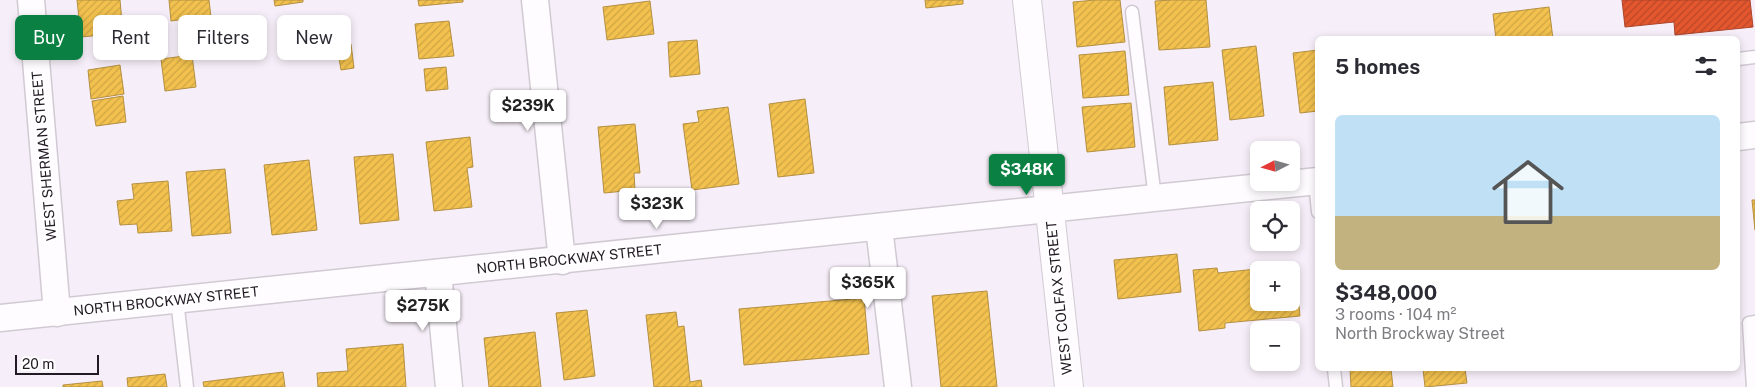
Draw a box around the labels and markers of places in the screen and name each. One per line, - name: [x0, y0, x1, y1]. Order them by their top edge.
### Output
- pin: $239K: [493, 90, 563, 132]
- pin: $348K: [992, 154, 1062, 196]
- pin: $323K: [622, 188, 692, 230]
- pin: $365K: [833, 266, 903, 309]
- pin: $275K: [388, 290, 458, 332]

